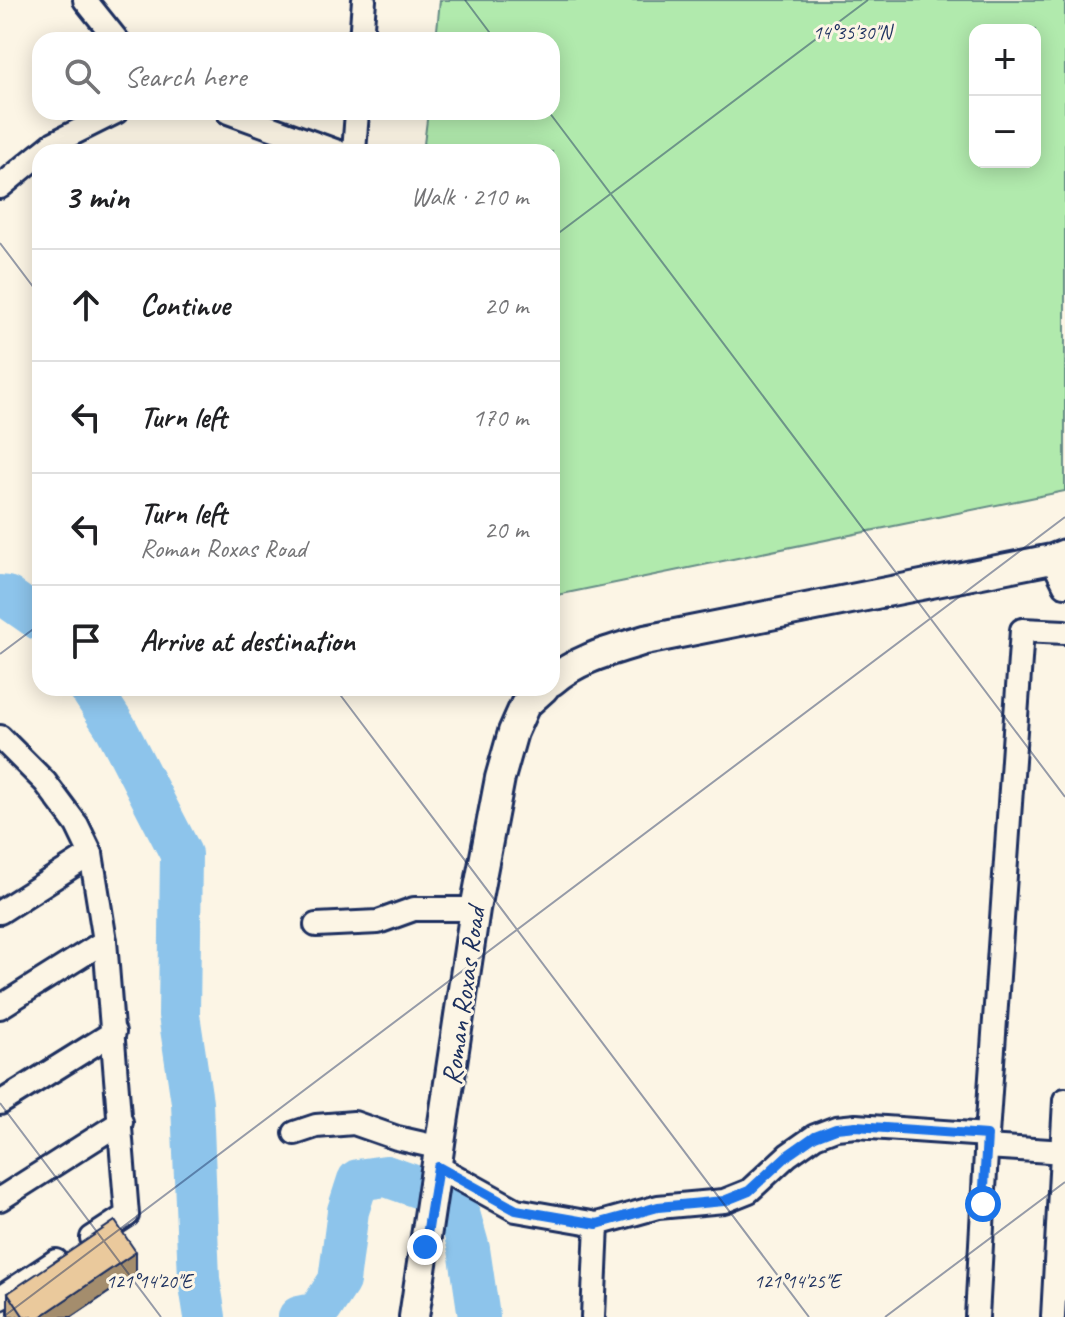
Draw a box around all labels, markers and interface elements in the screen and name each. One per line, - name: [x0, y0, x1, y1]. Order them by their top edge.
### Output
- text: 14°35'30"N: [813, 20, 894, 45]
- map controls: [969, 24, 1041, 168]
- button: +: [969, 24, 1041, 96]
- search box: [32, 32, 560, 120]
- icon: search: [60, 54, 104, 98]
- text: Search here: [124, 57, 246, 95]
- button: −: [969, 96, 1041, 168]
- text: 3 min: [64, 175, 129, 218]
- text: Walk · 210 m: [411, 180, 528, 213]
- icon: ahead: [64, 283, 108, 327]
- text: Continue: [140, 286, 230, 324]
- text: 20 m: [484, 289, 528, 322]
- icon: left: [64, 395, 108, 439]
- text: Turn left: [140, 398, 227, 436]
- text: 170 m: [472, 401, 528, 434]
- text: Turn left: [140, 494, 227, 532]
- icon: left: [64, 507, 108, 551]
- text: 20 m: [484, 513, 528, 546]
- text: Roman Roxas Road: [140, 532, 306, 565]
- icon: arrive: [64, 619, 108, 663]
- text: Arrive at destination: [140, 622, 355, 660]
- street label: Roman Roxas Road: [433, 901, 493, 1087]
- route start: [965, 1186, 1001, 1222]
- route end: [407, 1229, 443, 1265]
- text: 121°14'20"E: [106, 1269, 195, 1294]
- text: 121°14'25"E: [754, 1269, 843, 1294]

